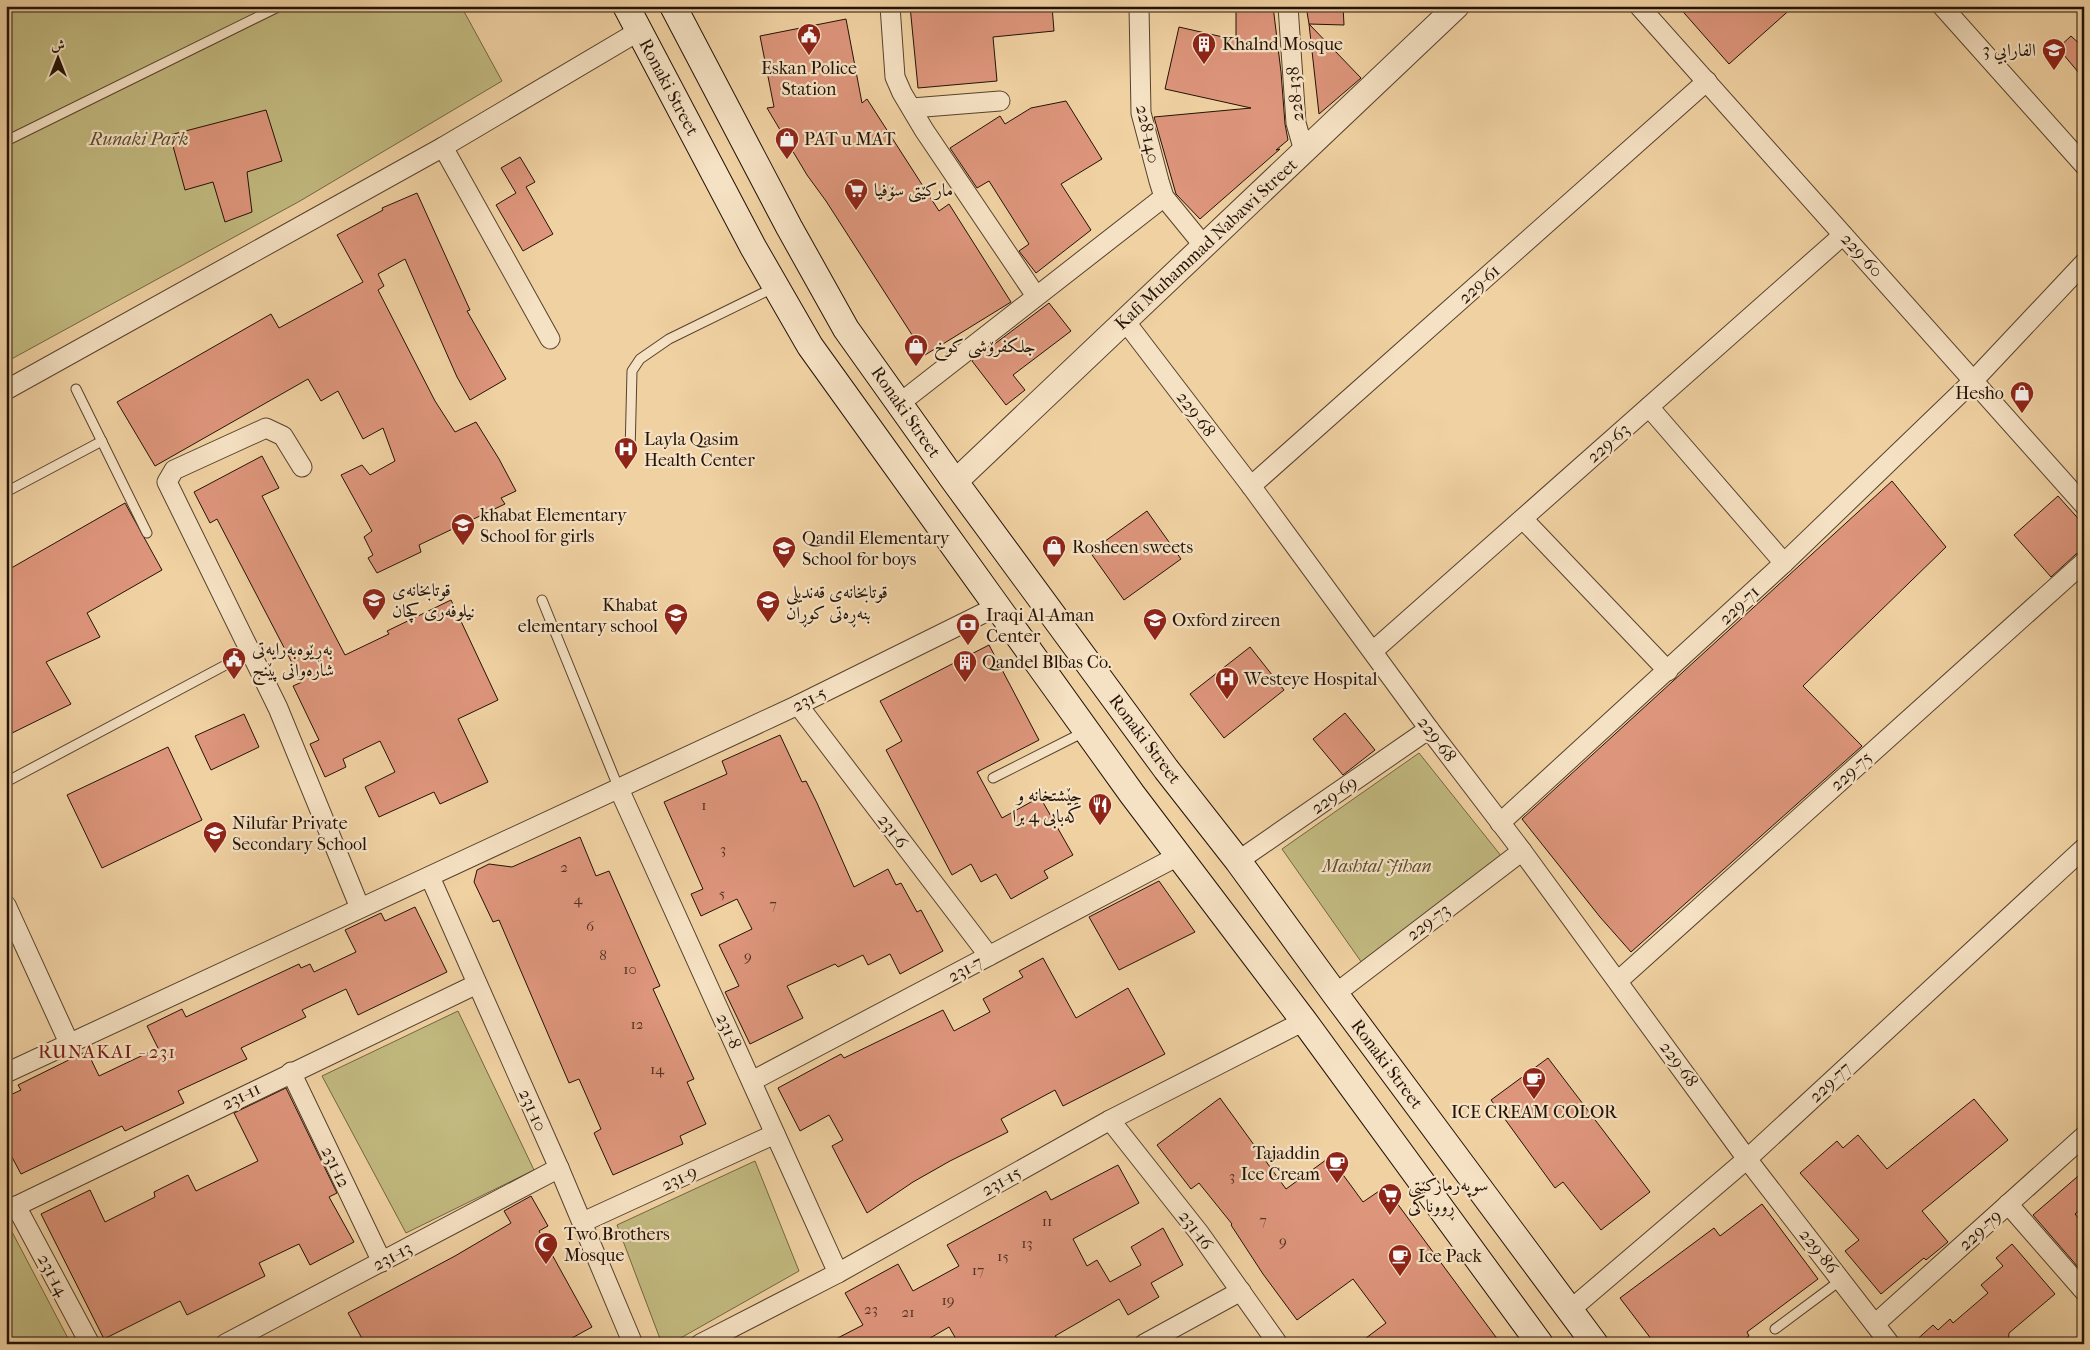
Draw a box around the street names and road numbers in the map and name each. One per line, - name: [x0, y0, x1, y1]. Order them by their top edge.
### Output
- street label: Ronaki Street: [634, 35, 703, 140]
- street label: 228-138: [1283, 66, 1308, 122]
- street label: 228-140: [1131, 103, 1164, 165]
- street label: Kafi Muhammad Nabawi Street: [1111, 154, 1302, 334]
- street label: 229-60: [1836, 229, 1887, 282]
- street label: 229-61: [1454, 260, 1504, 308]
- street label: Ronaki Street: [866, 363, 945, 462]
- street label: 229-68: [1172, 387, 1219, 441]
- street label: 229-63: [1583, 419, 1634, 468]
- street label: 229-71: [1715, 581, 1764, 629]
- street label: 231-5: [789, 682, 830, 717]
- street label: Ronaki Street: [1104, 690, 1185, 789]
- street label: 229-68: [1413, 712, 1460, 766]
- street label: 229-75: [1826, 747, 1877, 796]
- street label: 229-69: [1307, 772, 1362, 819]
- street label: 231-6: [873, 810, 912, 853]
- street label: 229-73: [1403, 899, 1454, 945]
- street label: 231-7: [944, 951, 987, 987]
- street label: 231-8: [711, 1010, 746, 1052]
- street label: Ronaki Street: [1346, 1015, 1427, 1114]
- street label: 229-68: [1655, 1037, 1702, 1091]
- street label: 229-77: [1805, 1057, 1856, 1107]
- street label: 231-11: [218, 1078, 264, 1115]
- street label: 231-10: [514, 1086, 551, 1135]
- street label: 231-12: [317, 1143, 355, 1191]
- street label: 231-9: [658, 1161, 700, 1196]
- street label: 231-15: [978, 1162, 1025, 1201]
- street label: 231-16: [1174, 1206, 1217, 1254]
- street label: 229-79: [1954, 1206, 2006, 1255]
- street label: 229-86: [1795, 1225, 1843, 1278]
- street label: 231-13: [369, 1237, 416, 1275]
- street label: 231-14: [33, 1251, 73, 1300]

